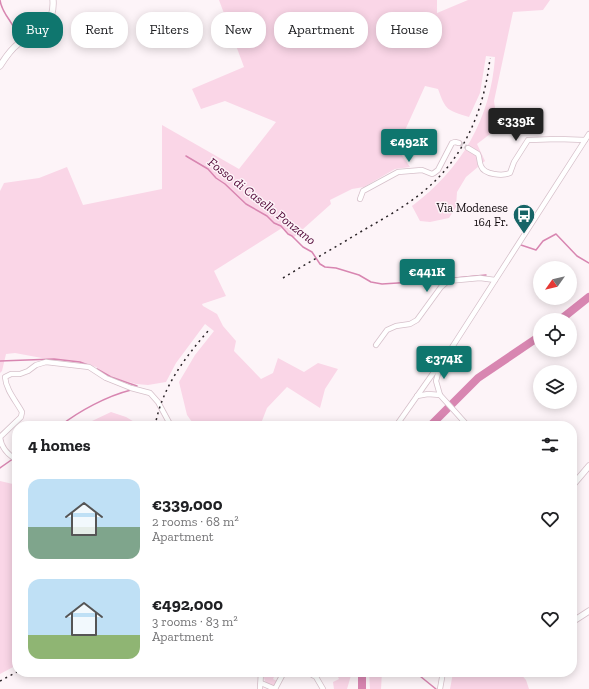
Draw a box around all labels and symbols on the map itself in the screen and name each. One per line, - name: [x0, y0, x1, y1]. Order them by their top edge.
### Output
- pin: €339K: [488, 108, 544, 142]
- pin: €492K: [381, 129, 437, 163]
- water label: Fosso di Casello Ponzano: [205, 154, 319, 248]
- place label: Via Modenese 164 Fr.: [435, 201, 508, 229]
- bus stop icon: Via Modenese 164 Fr.: [511, 202, 537, 235]
- pin: €441K: [399, 259, 455, 293]
- north arrow: [533, 261, 577, 305]
- pin: €374K: [416, 346, 472, 380]

